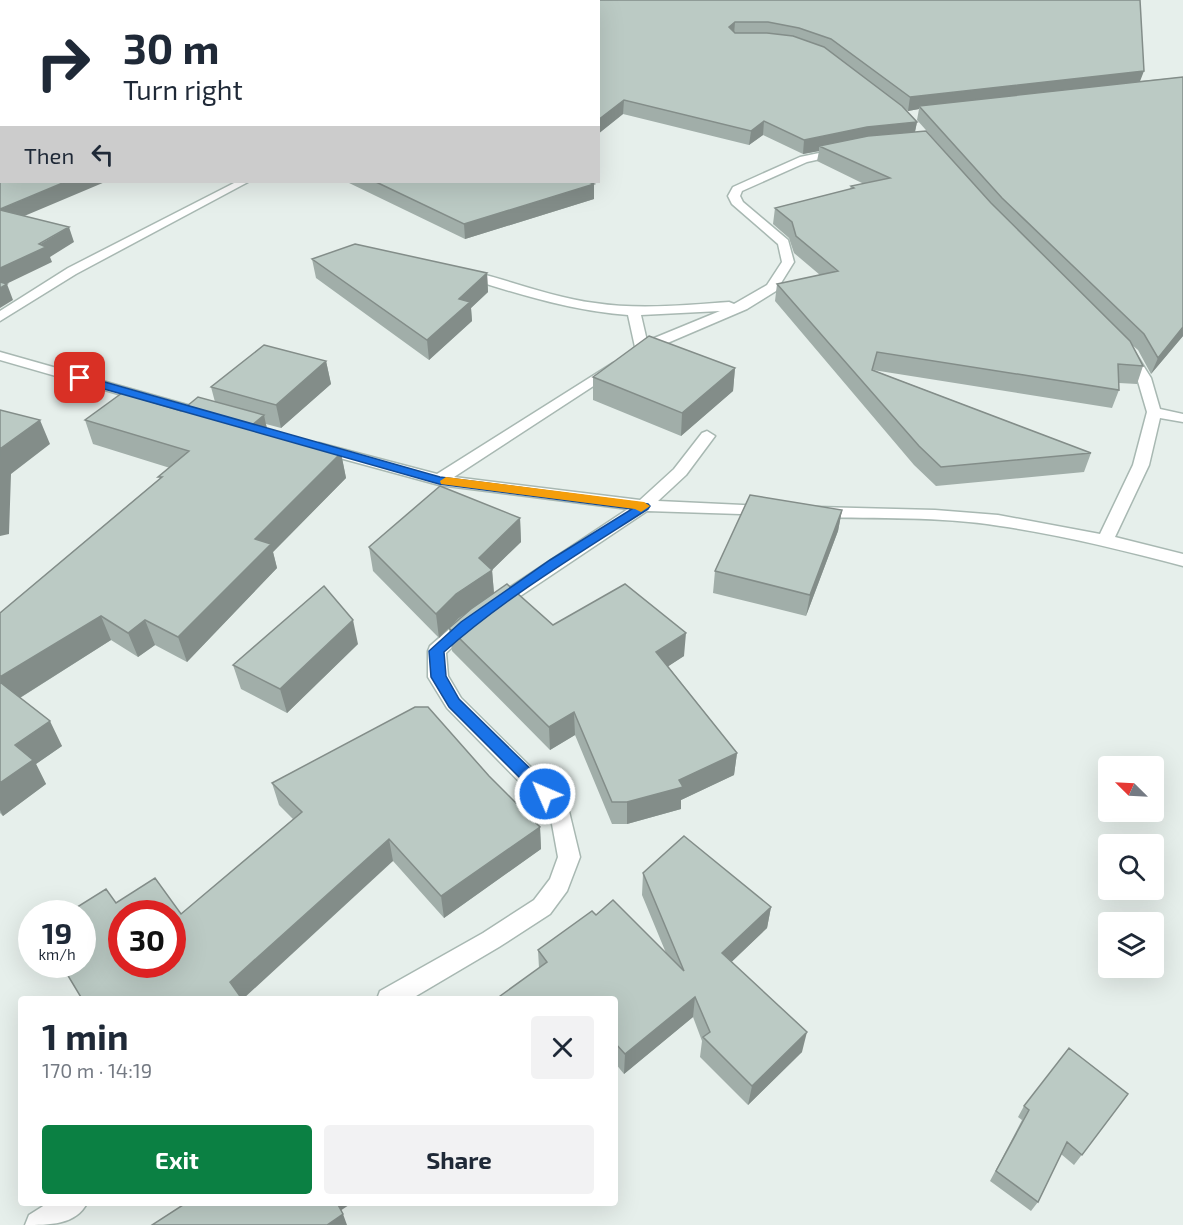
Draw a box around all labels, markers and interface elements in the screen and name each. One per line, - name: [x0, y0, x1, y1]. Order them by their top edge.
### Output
- text: 30 m: [123, 22, 219, 72]
- icon: right: [24, 24, 102, 102]
- text: Turn right: [123, 73, 243, 105]
- icon: left: [86, 138, 119, 171]
- text: Then: [24, 142, 74, 168]
- pin: [54, 352, 105, 403]
- icon: arrive: [63, 361, 96, 394]
- north arrow: [1098, 756, 1164, 822]
- map controls: [1098, 756, 1164, 978]
- position arrow: [513, 762, 577, 826]
- button: search: [1098, 834, 1164, 900]
- speed limit sign: 30: [108, 900, 186, 978]
- button: layers: [1098, 912, 1164, 978]
- text: 19: [42, 914, 72, 950]
- text: km/h: [38, 945, 76, 963]
- text: 1 min: [42, 1014, 129, 1057]
- button: close: [531, 1016, 594, 1079]
- text: 170 m · 14:19: [42, 1058, 152, 1082]
- button: Exit: [42, 1125, 312, 1194]
- button: Share: [324, 1125, 594, 1194]

